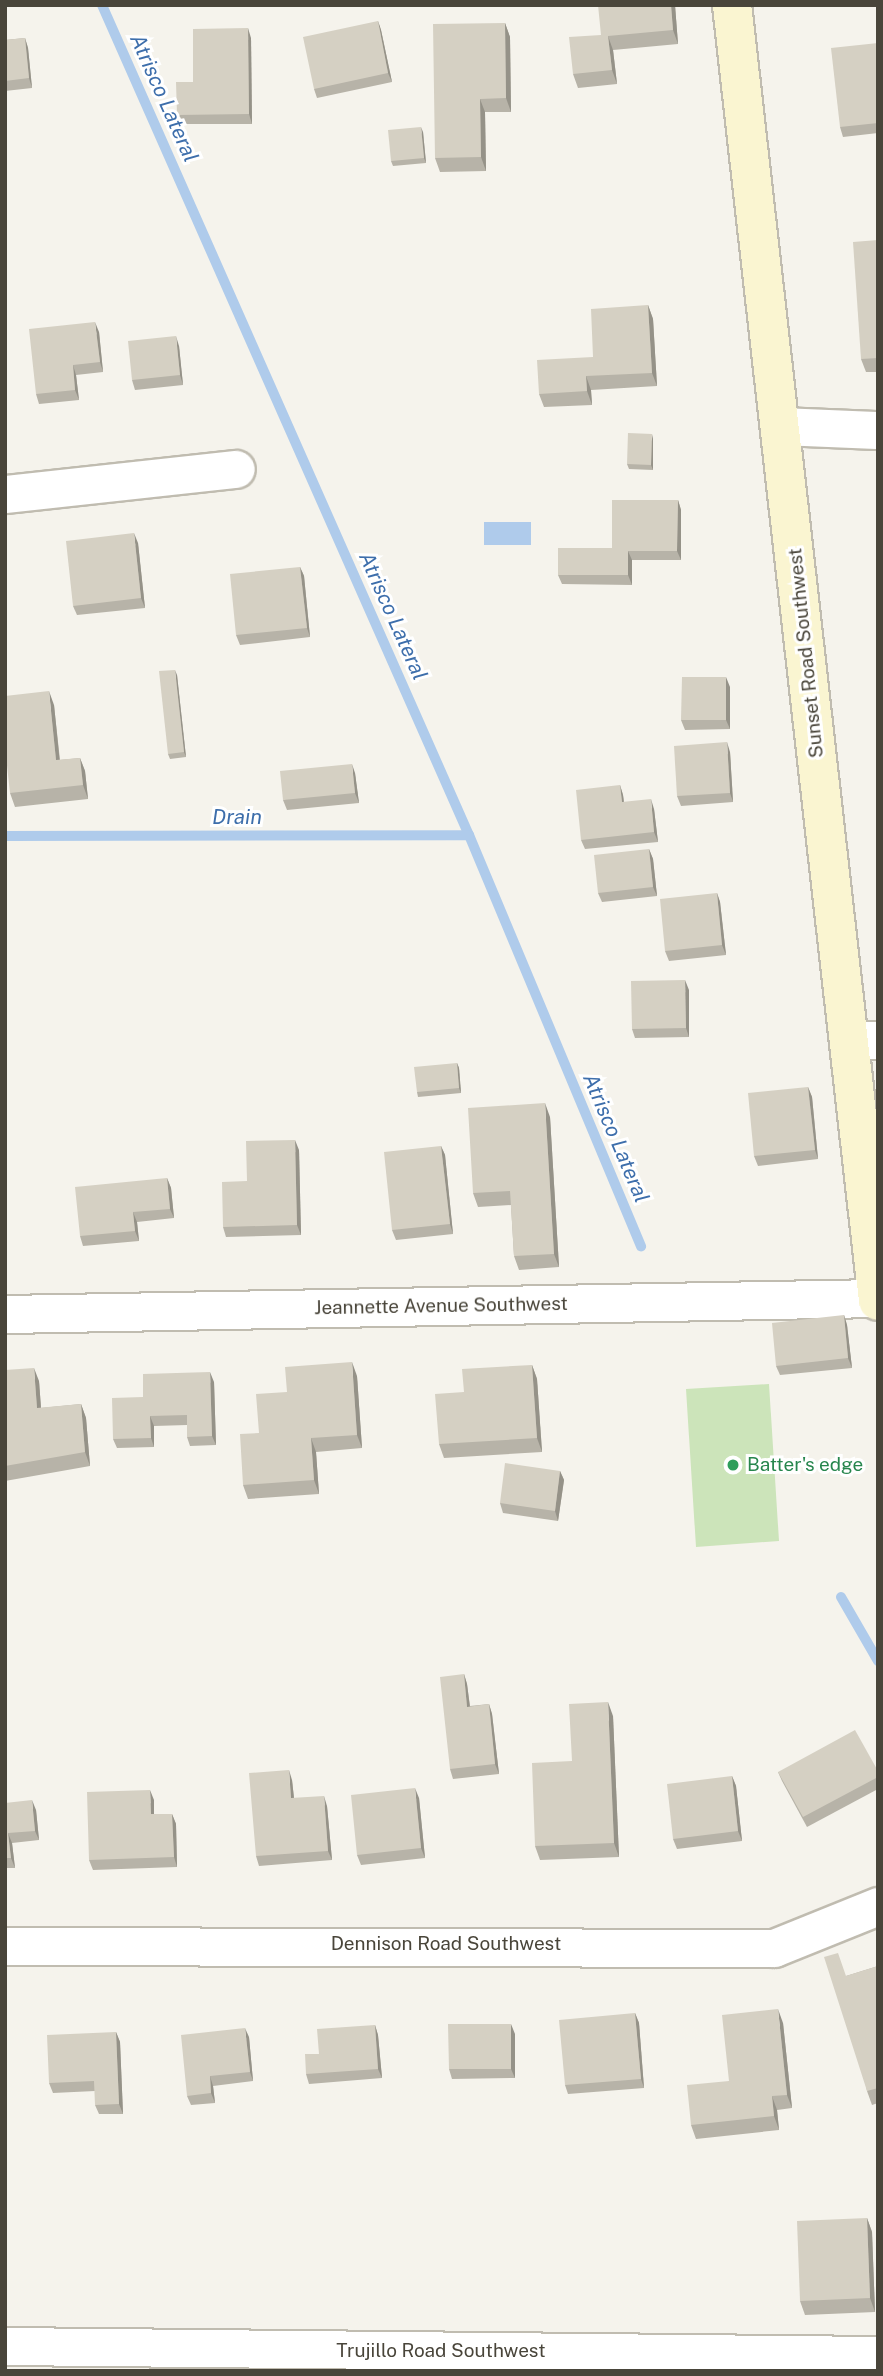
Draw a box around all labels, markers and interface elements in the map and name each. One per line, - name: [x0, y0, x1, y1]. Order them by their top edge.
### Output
- water label: Atrisco Lateral: [124, 30, 204, 166]
- street label: Sunset Road Southwest: [784, 547, 828, 759]
- water label: Atrisco Lateral: [353, 548, 433, 684]
- water label: Drain: [212, 804, 262, 830]
- water label: Atrisco Lateral: [577, 1070, 655, 1206]
- street label: Jeannette Avenue Southwest: [314, 1292, 568, 1320]
- place label: Batter's edge: [747, 1454, 864, 1476]
- marker: Batter's edge: [725, 1457, 741, 1473]
- street label: Dennison Road Southwest: [331, 1933, 561, 1955]
- street label: Trujillo Road Southwest: [336, 2340, 546, 2362]

